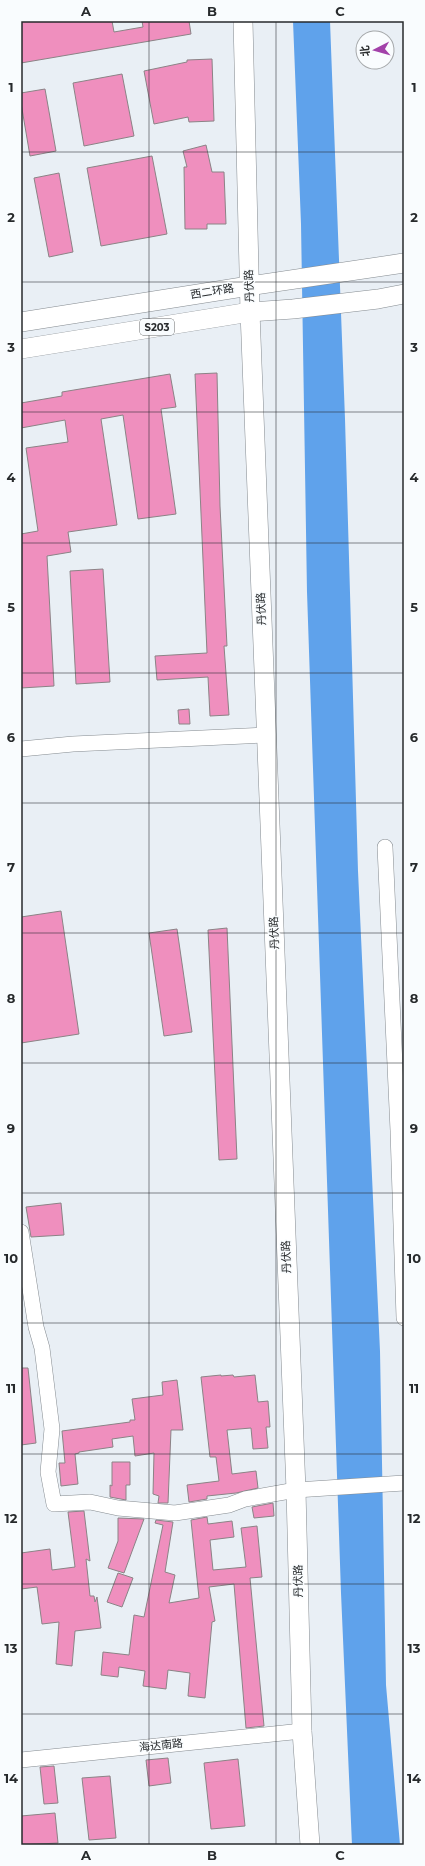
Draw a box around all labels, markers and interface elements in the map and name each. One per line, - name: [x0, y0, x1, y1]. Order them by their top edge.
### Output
- text: A: [80, 3, 92, 19]
- text: B: [207, 3, 217, 19]
- text: C: [335, 3, 345, 19]
- north arrow: [355, 30, 395, 70]
- text: 北: [358, 45, 373, 57]
- text: 1: [8, 79, 14, 95]
- text: 1: [411, 79, 417, 95]
- text: 2: [7, 209, 15, 225]
- text: 2: [410, 209, 418, 225]
- street label: 丹伏路: [241, 269, 257, 303]
- street label: 西二环路: [189, 281, 235, 301]
- road number: S203: [140, 319, 174, 335]
- text: 3: [6, 339, 15, 355]
- text: 3: [409, 339, 418, 355]
- text: 4: [7, 469, 16, 485]
- text: 4: [410, 469, 419, 485]
- street label: 丹伏路: [253, 592, 269, 626]
- text: 5: [7, 599, 15, 615]
- text: 5: [410, 599, 418, 615]
- text: 6: [7, 729, 16, 745]
- text: 6: [410, 729, 419, 745]
- text: 7: [7, 859, 15, 875]
- text: 7: [410, 859, 418, 875]
- street label: 丹伏路: [266, 916, 282, 950]
- text: 8: [7, 990, 16, 1006]
- text: 8: [410, 990, 419, 1006]
- text: 9: [7, 1120, 15, 1136]
- text: 9: [410, 1120, 418, 1136]
- street label: 丹伏路: [278, 1240, 294, 1274]
- text: 10: [4, 1250, 18, 1266]
- text: 10: [407, 1250, 421, 1266]
- text: 11: [6, 1380, 16, 1396]
- text: 11: [409, 1380, 419, 1396]
- text: 12: [5, 1510, 18, 1526]
- text: 12: [408, 1510, 421, 1526]
- street label: 丹伏路: [291, 1564, 305, 1598]
- text: 13: [5, 1640, 18, 1656]
- text: 13: [408, 1640, 421, 1656]
- street label: 海达南路: [138, 1736, 184, 1754]
- text: 14: [4, 1770, 18, 1786]
- text: 14: [407, 1770, 421, 1786]
- text: A: [80, 1847, 92, 1863]
- text: B: [207, 1847, 217, 1863]
- text: C: [335, 1847, 345, 1863]

